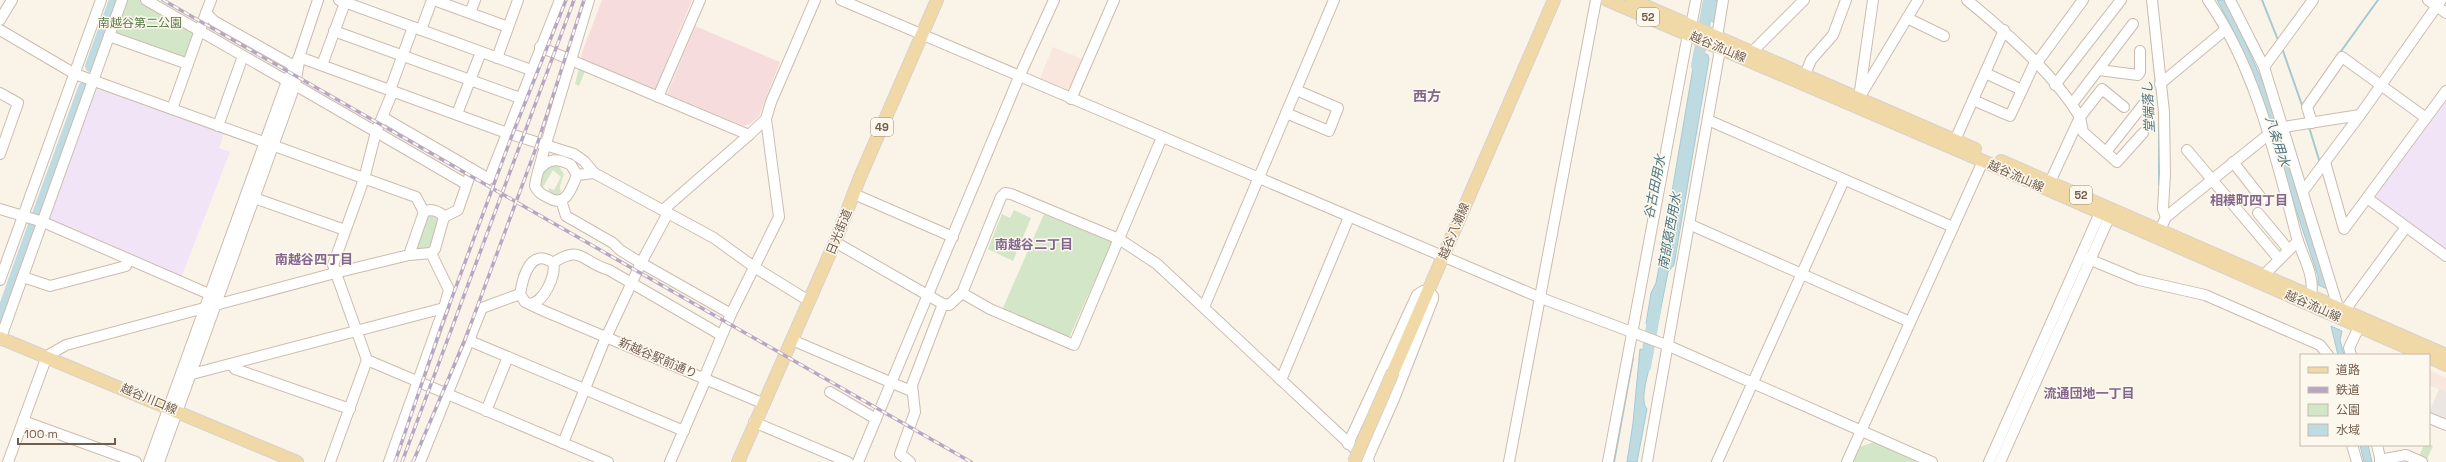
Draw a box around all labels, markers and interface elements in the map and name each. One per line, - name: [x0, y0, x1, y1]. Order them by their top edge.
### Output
- road number: 52: [1637, 8, 1659, 26]
- park label: 南越谷第二公園: [98, 15, 182, 31]
- street label: 越谷流山線: [1687, 28, 1749, 66]
- water label: 堂端落し: [2139, 81, 2158, 133]
- district label: 西方: [1413, 87, 1441, 105]
- water label: 八条用水: [2261, 114, 2294, 170]
- road number: 49: [871, 118, 893, 136]
- water label: 谷古田用水: [1640, 152, 1669, 221]
- street label: 越谷流山線: [1985, 156, 2047, 196]
- road number: 52: [2070, 186, 2092, 204]
- water label: 南部葛西用水: [1654, 189, 1685, 271]
- district label: 相模町四丁目: [2210, 192, 2288, 209]
- street label: 越谷八潮線: [1435, 200, 1473, 262]
- street label: 日光街道: [823, 207, 855, 257]
- district label: 南越谷二丁目: [995, 236, 1073, 253]
- district label: 南越谷四丁目: [275, 251, 353, 268]
- street label: 越谷流山線: [2282, 286, 2344, 326]
- street label: 新越谷駅前通り: [616, 334, 700, 382]
- legend: [2300, 354, 2430, 446]
- text: 道路: [2336, 362, 2360, 378]
- street label: 越谷川口線: [118, 380, 180, 418]
- text: 鉄道: [2336, 382, 2360, 398]
- district label: 流通団地一丁目: [2043, 385, 2135, 402]
- text: 公園: [2336, 402, 2360, 418]
- scale bar: [18, 420, 115, 446]
- text: 水域: [2336, 422, 2360, 438]
- text: 100 m: [24, 426, 58, 442]

